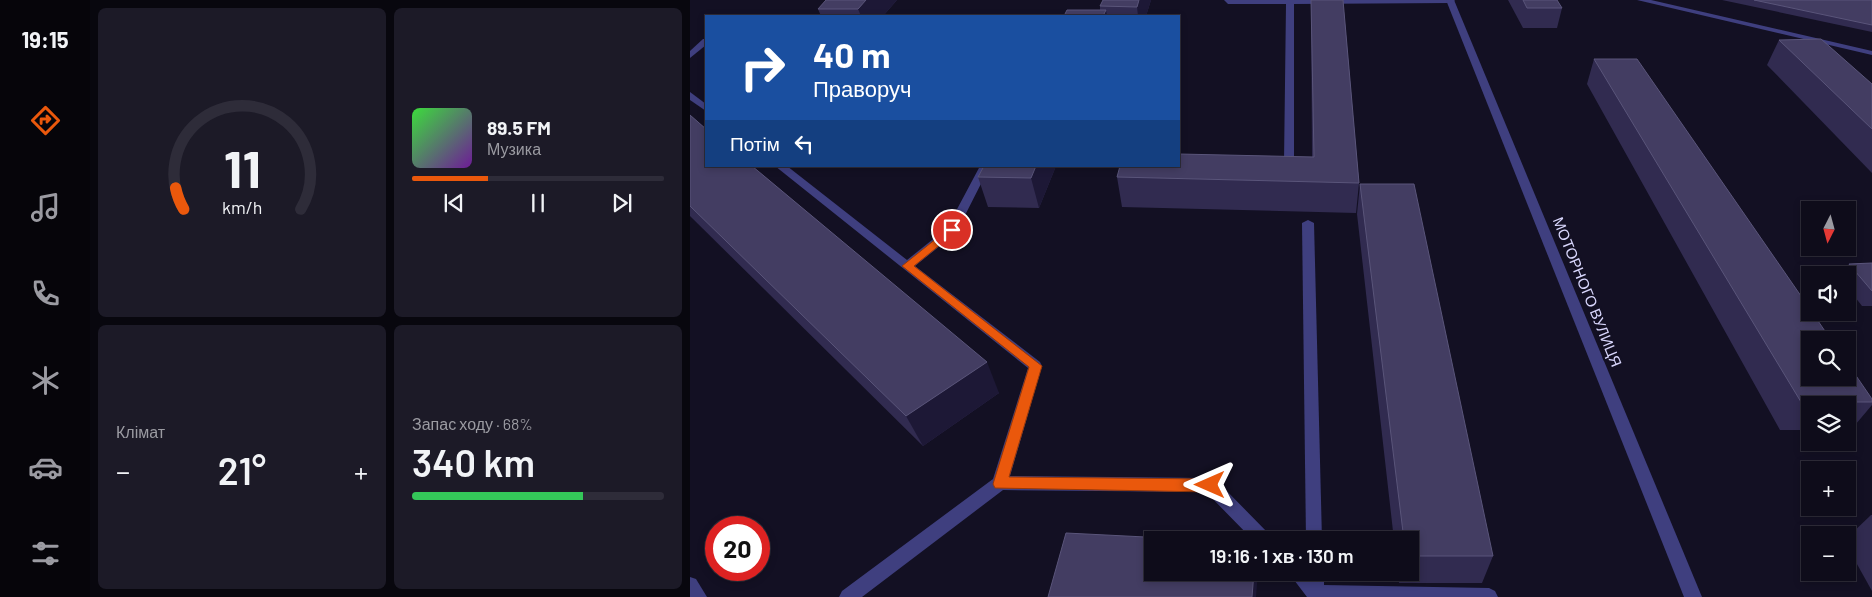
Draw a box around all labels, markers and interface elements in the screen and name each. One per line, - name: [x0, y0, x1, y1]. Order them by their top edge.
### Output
- text: 19:15: [21, 26, 69, 52]
- text: 40 m: [813, 33, 890, 75]
- icon: right: [730, 35, 795, 100]
- text: Праворуч: [813, 75, 911, 101]
- icon: directions: [28, 103, 63, 138]
- text: 89.5 FM: [487, 116, 551, 139]
- icon: left: [790, 130, 818, 158]
- text: Потім: [730, 132, 780, 155]
- text: 11: [223, 136, 261, 198]
- text: Музика: [487, 139, 541, 158]
- icon: previous: [440, 189, 468, 217]
- icon: pause: [524, 189, 552, 217]
- icon: next: [608, 189, 636, 217]
- icon: music: [28, 190, 63, 225]
- text: km/h: [222, 196, 262, 218]
- north arrow: [1801, 201, 1856, 256]
- map controls: [1801, 201, 1856, 581]
- pin: [931, 209, 973, 251]
- street label: МОТОРНОГО ВУЛИЦЯ: [1550, 214, 1626, 369]
- icon: arrive: [938, 216, 966, 244]
- button: sound: [1801, 266, 1856, 321]
- icon: phone: [28, 276, 63, 311]
- button: search: [1801, 331, 1856, 386]
- icon: climate: [28, 363, 63, 398]
- button: layers: [1801, 396, 1856, 451]
- text: Запас ходу · 68%: [412, 414, 533, 433]
- text: Клімат: [116, 422, 165, 441]
- text: 340 km: [412, 439, 535, 485]
- text: 21°: [218, 447, 266, 493]
- icon: car: [28, 450, 63, 485]
- text: −: [116, 454, 130, 488]
- text: +: [354, 454, 368, 488]
- position arrow: [1183, 458, 1235, 510]
- button: +: [1801, 461, 1856, 516]
- speed limit sign: 20: [705, 516, 770, 581]
- button: −: [1801, 526, 1856, 581]
- icon: filters: [28, 536, 63, 571]
- text: 19:16 · 1 хв · 130 m: [1210, 544, 1353, 567]

